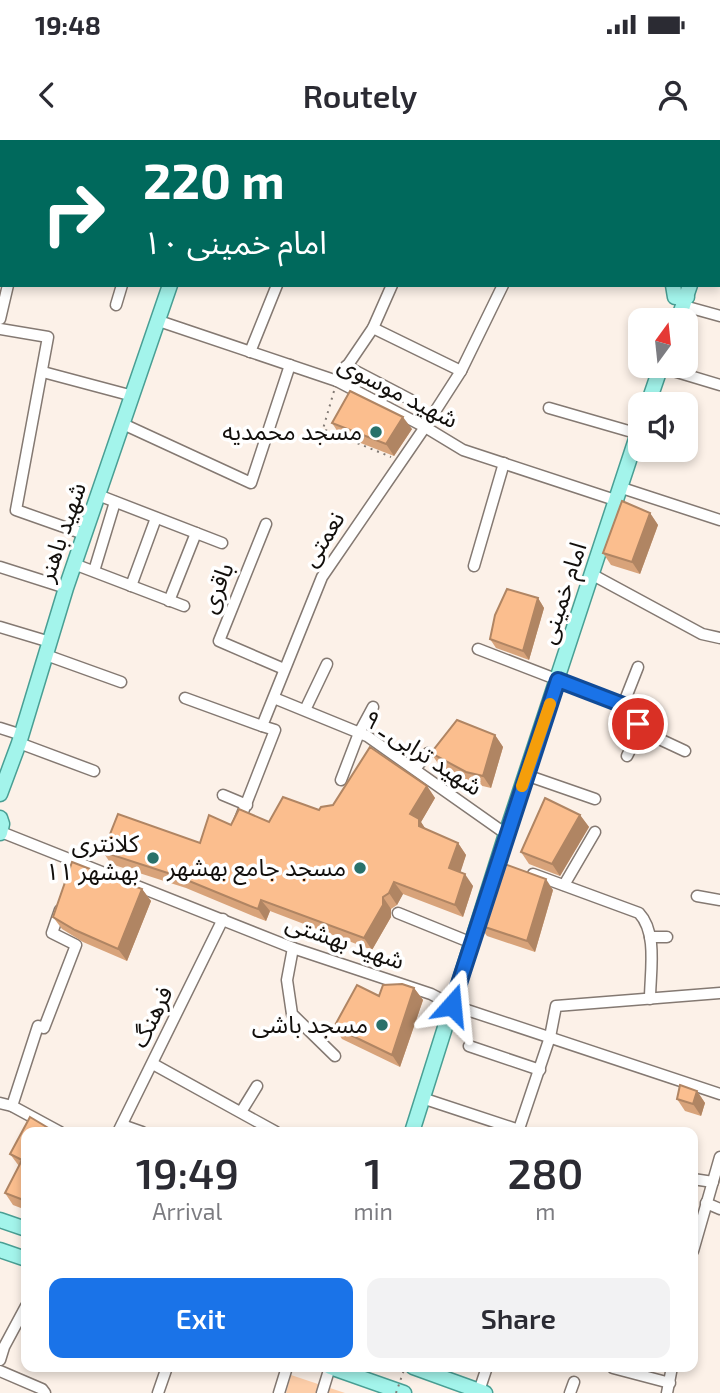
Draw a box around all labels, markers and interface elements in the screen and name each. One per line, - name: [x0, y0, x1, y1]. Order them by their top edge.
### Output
- text: 19:48: [35, 9, 101, 40]
- icon: back: [28, 76, 66, 114]
- text: Routely: [303, 76, 417, 114]
- icon: person: [654, 76, 692, 114]
- text: 220 m: [143, 150, 285, 209]
- icon: right: [28, 168, 119, 259]
- text: امام خمینی ۱۰: [143, 222, 327, 260]
- north arrow: [628, 308, 698, 378]
- map controls: [628, 308, 698, 462]
- street label: شهید موسوی: [334, 348, 463, 434]
- button: sound: [628, 392, 698, 462]
- place label: مسجد محمدیه: [222, 416, 362, 445]
- marker: مسجد محمدیه: [368, 424, 384, 440]
- street label: شهید باهنر: [30, 478, 92, 586]
- street label: نعمتی: [294, 505, 350, 571]
- street label: امام خمینی: [532, 538, 596, 649]
- street label: باقری: [192, 558, 240, 617]
- pin: [608, 694, 668, 754]
- street label: شهید ترابی ـ ۹: [359, 703, 488, 801]
- icon: arrive: [619, 705, 657, 743]
- place label: کلانتری ۱۱ بهشهر: [45, 828, 140, 886]
- marker: کلانتری ۱۱ بهشهر: [145, 850, 161, 866]
- place label: مسجد جامع بهشهر: [166, 852, 346, 885]
- marker: مسجد جامع بهشهر: [352, 860, 368, 876]
- street label: شهید بهشتی: [282, 907, 409, 975]
- position arrow: [415, 968, 489, 1042]
- street label: فرهنگ: [123, 981, 179, 1052]
- place label: مسجد باشی: [252, 1009, 368, 1038]
- marker: مسجد باشی: [374, 1017, 390, 1033]
- text: 19:49: [136, 1147, 239, 1197]
- text: 1: [364, 1147, 382, 1197]
- text: 280: [507, 1147, 583, 1197]
- text: Arrival: [152, 1197, 222, 1225]
- text: min: [354, 1197, 393, 1225]
- text: m: [535, 1197, 555, 1225]
- button: Exit: [49, 1278, 353, 1358]
- button: Share: [367, 1278, 670, 1358]

